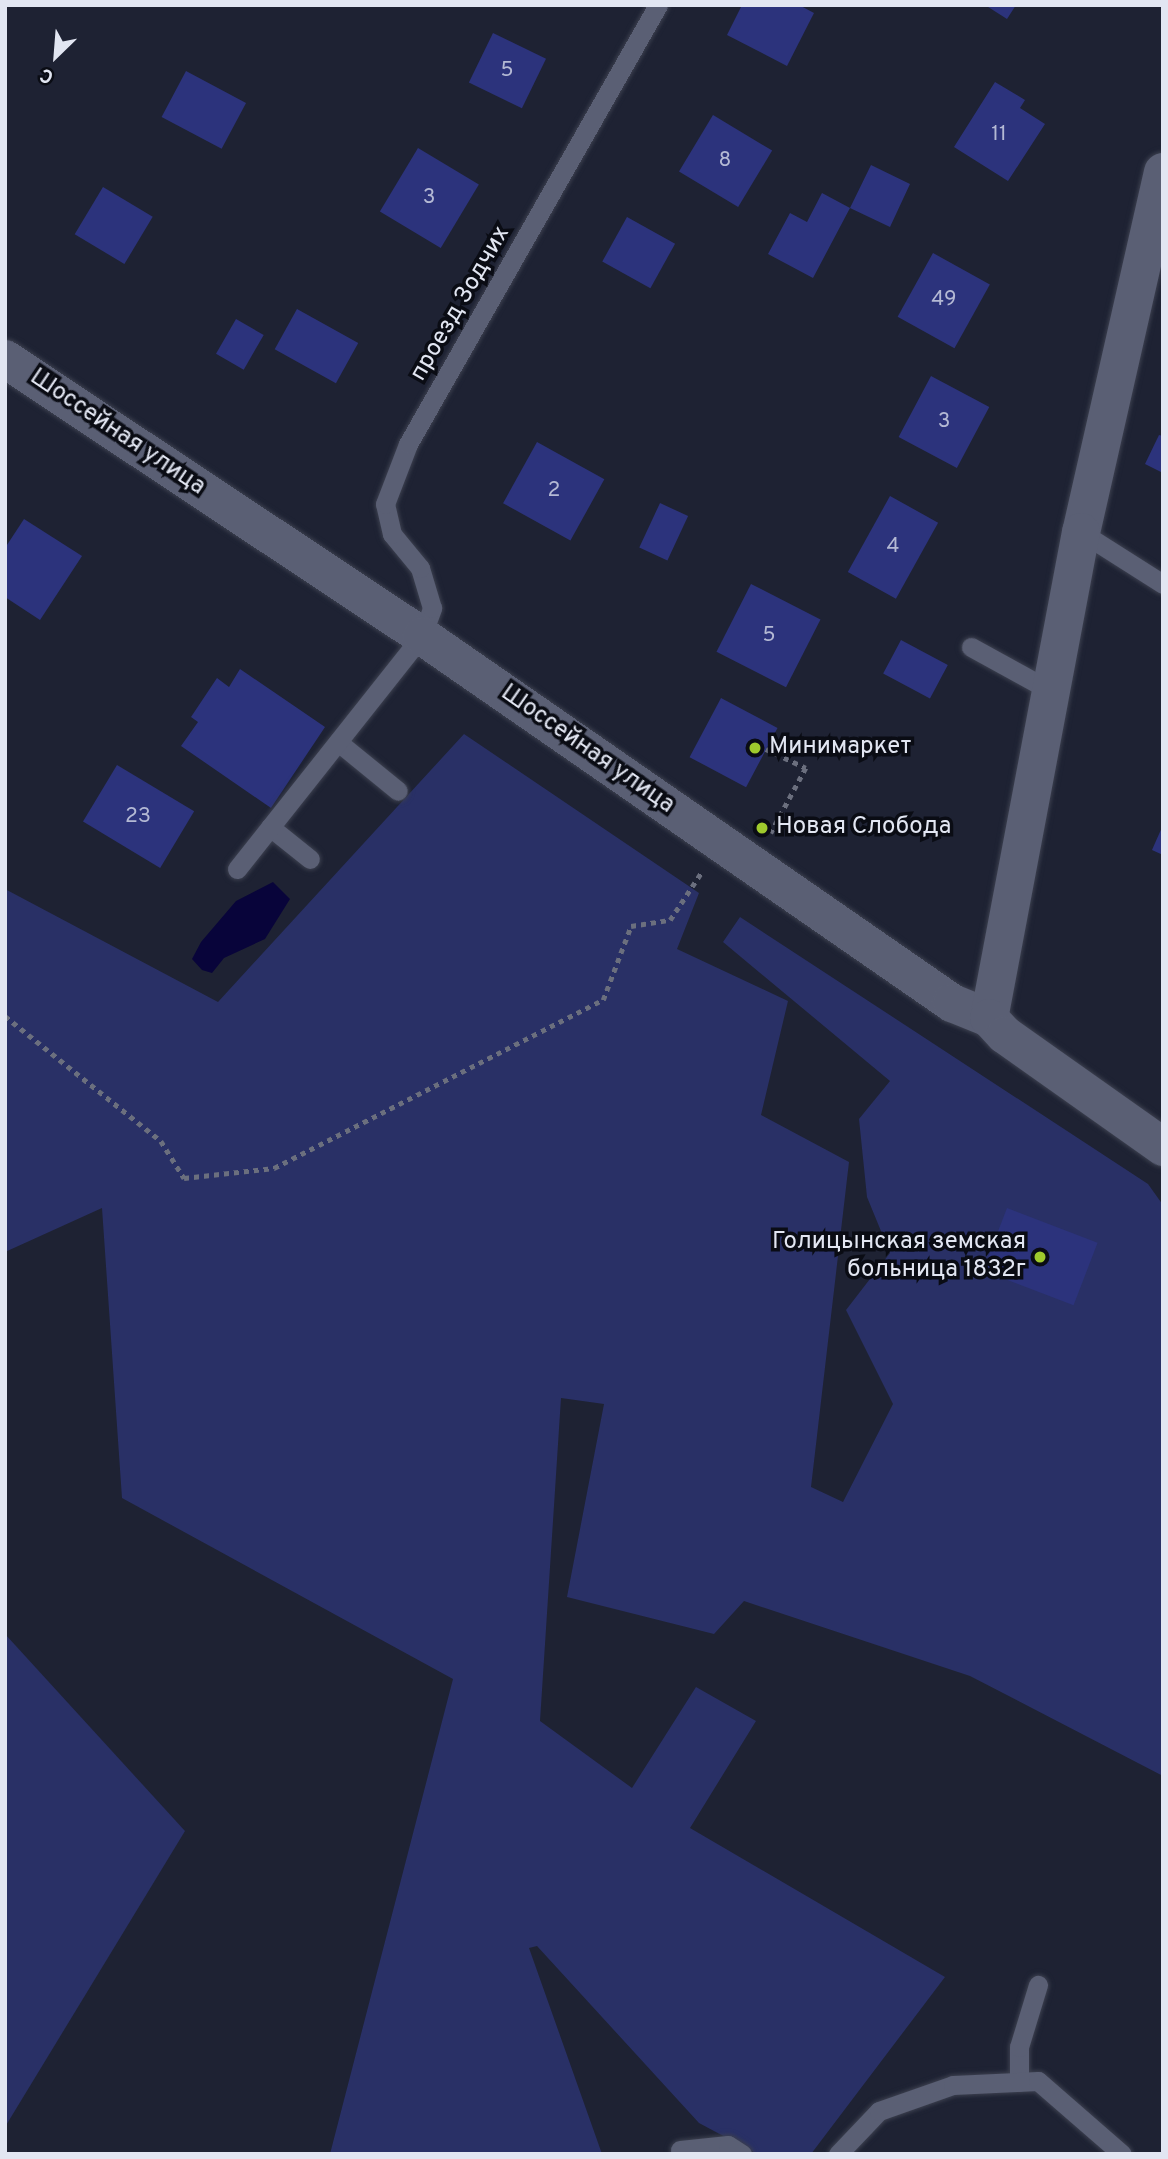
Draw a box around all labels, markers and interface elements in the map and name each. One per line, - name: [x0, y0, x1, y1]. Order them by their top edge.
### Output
- north arrow: [21, 21, 91, 91]
- house number: 5: [500, 58, 514, 84]
- text: С: [37, 62, 58, 88]
- house number: 11: [991, 122, 1007, 148]
- house number: 8: [719, 148, 731, 174]
- house number: 3: [423, 185, 435, 211]
- street label: проезд Зодчих: [405, 221, 517, 387]
- house number: 49: [931, 287, 957, 313]
- street label: Шоссейная улица: [24, 364, 210, 502]
- house number: 3: [938, 409, 950, 435]
- house number: 2: [548, 478, 560, 504]
- house number: 4: [886, 534, 900, 560]
- house number: 5: [762, 623, 776, 649]
- street label: Шоссейная улица: [495, 679, 679, 821]
- place label: Минимаркет: [769, 734, 911, 762]
- marker: Минимаркет: [747, 740, 763, 756]
- house number: 2З: [125, 804, 151, 830]
- place label: Новая Слобода: [776, 814, 951, 842]
- marker: Новая Слобода: [754, 820, 770, 836]
- place label: Голицынская земская больница 1832г: [772, 1229, 1026, 1285]
- marker: Голицынская земская больница 1832г: [1032, 1249, 1048, 1265]

